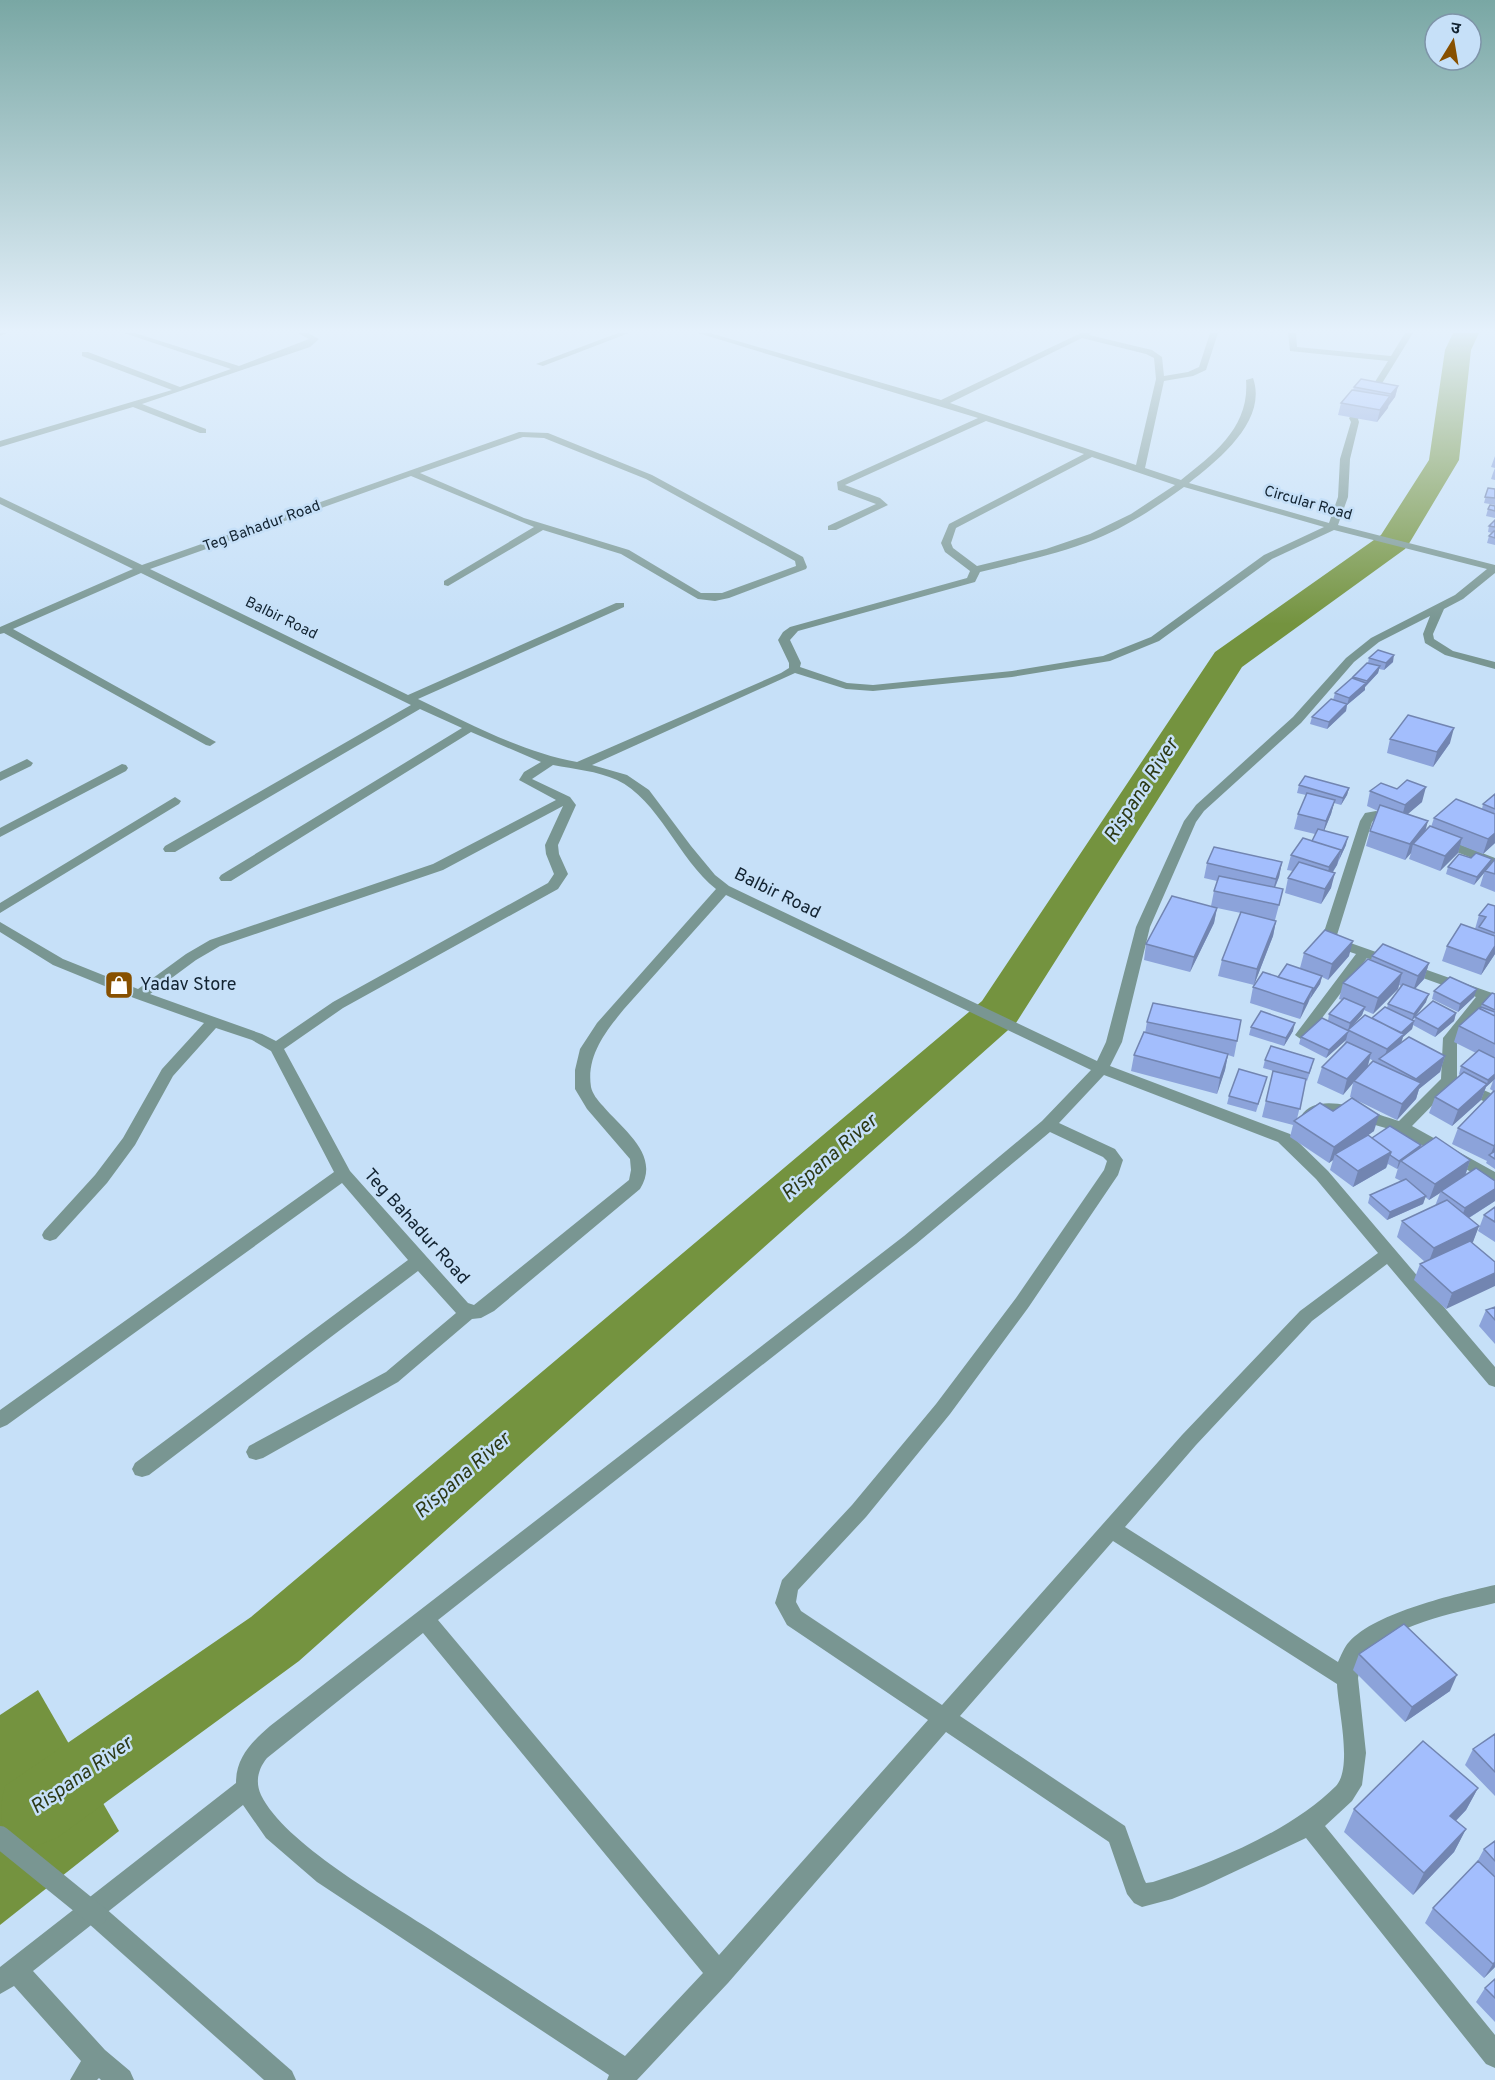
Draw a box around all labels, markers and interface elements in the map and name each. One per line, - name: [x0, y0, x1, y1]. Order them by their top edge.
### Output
- north arrow: [1423, 12, 1483, 72]
- text: उ: [1449, 19, 1463, 40]
- street label: Circular Road: [1262, 482, 1354, 526]
- street label: Teg Bahadur Road: [201, 497, 323, 557]
- street label: Balbir Road: [242, 593, 320, 645]
- water label: Rispana River: [1099, 733, 1186, 848]
- street label: Balbir Road: [730, 863, 824, 925]
- shop icon: Yadav Store: [103, 969, 135, 1001]
- place label: Yadav Store: [140, 974, 236, 997]
- water label: Rispana River: [776, 1108, 885, 1207]
- street label: Teg Bahadur Road: [358, 1164, 474, 1290]
- water label: Rispana River: [409, 1426, 518, 1525]
- water label: Rispana River: [26, 1730, 139, 1821]

